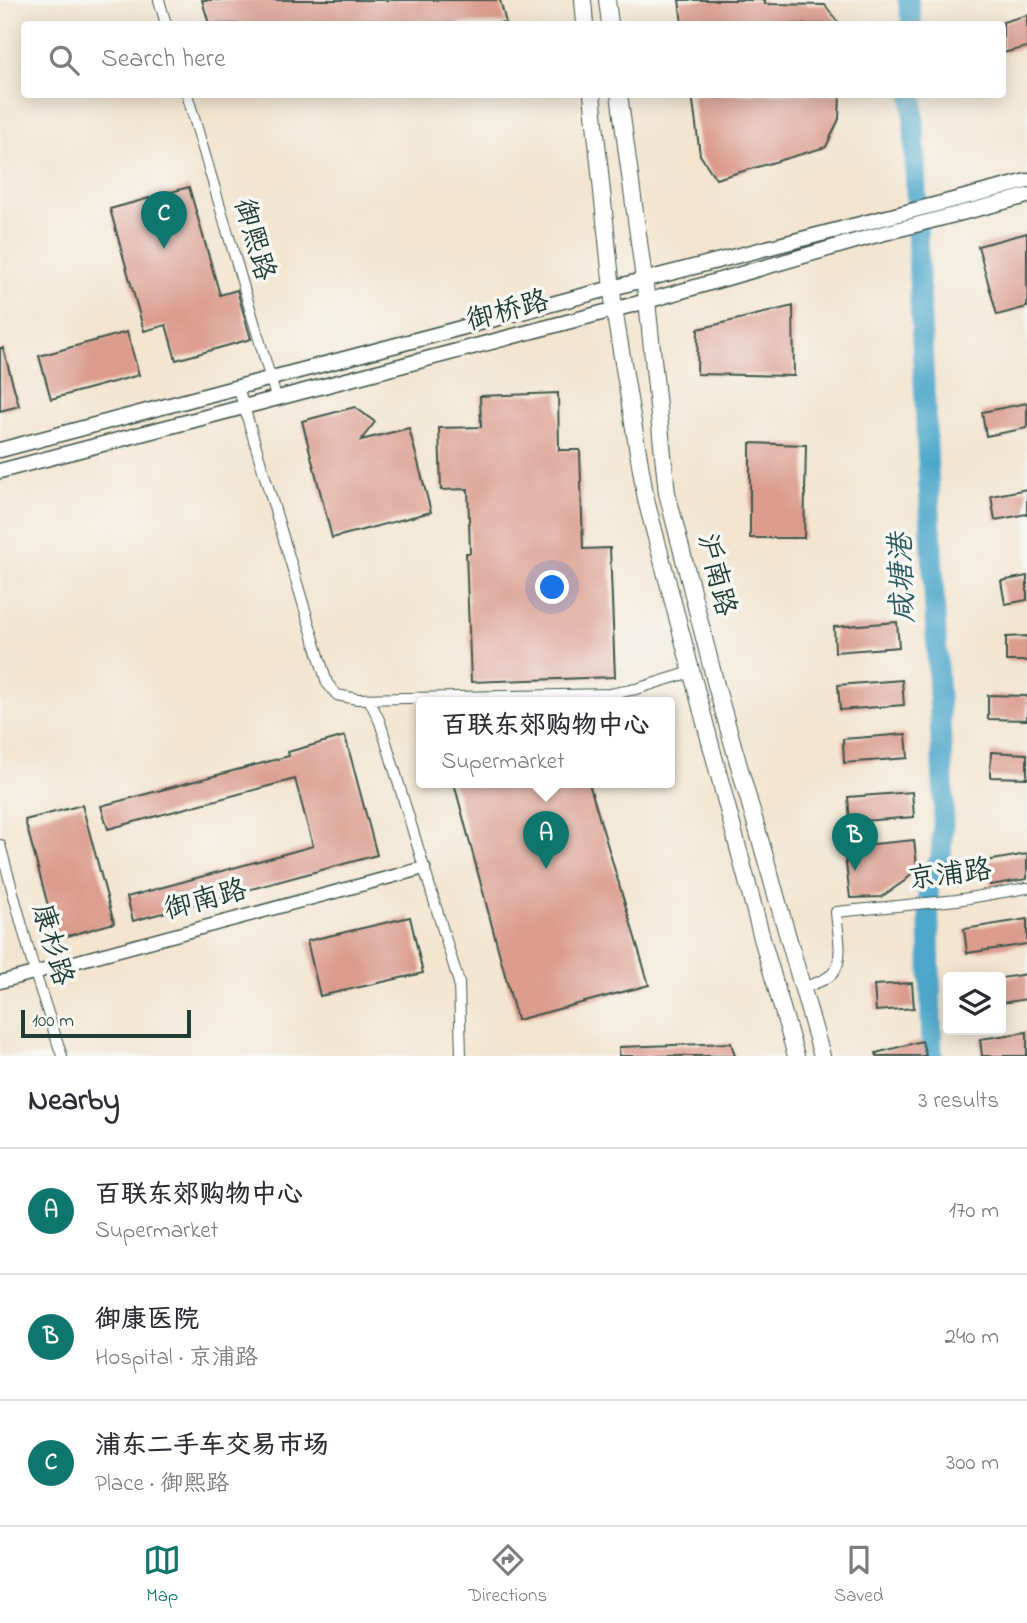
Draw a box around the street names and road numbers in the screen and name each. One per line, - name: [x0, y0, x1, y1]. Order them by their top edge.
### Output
- street label: 御熙路: [222, 194, 284, 286]
- street label: 御桥路: [462, 281, 554, 343]
- street label: 沪南路: [685, 529, 745, 621]
- street label: 京浦路: [906, 851, 994, 901]
- street label: 御南路: [160, 870, 252, 932]
- street label: 康杉路: [20, 899, 82, 991]

